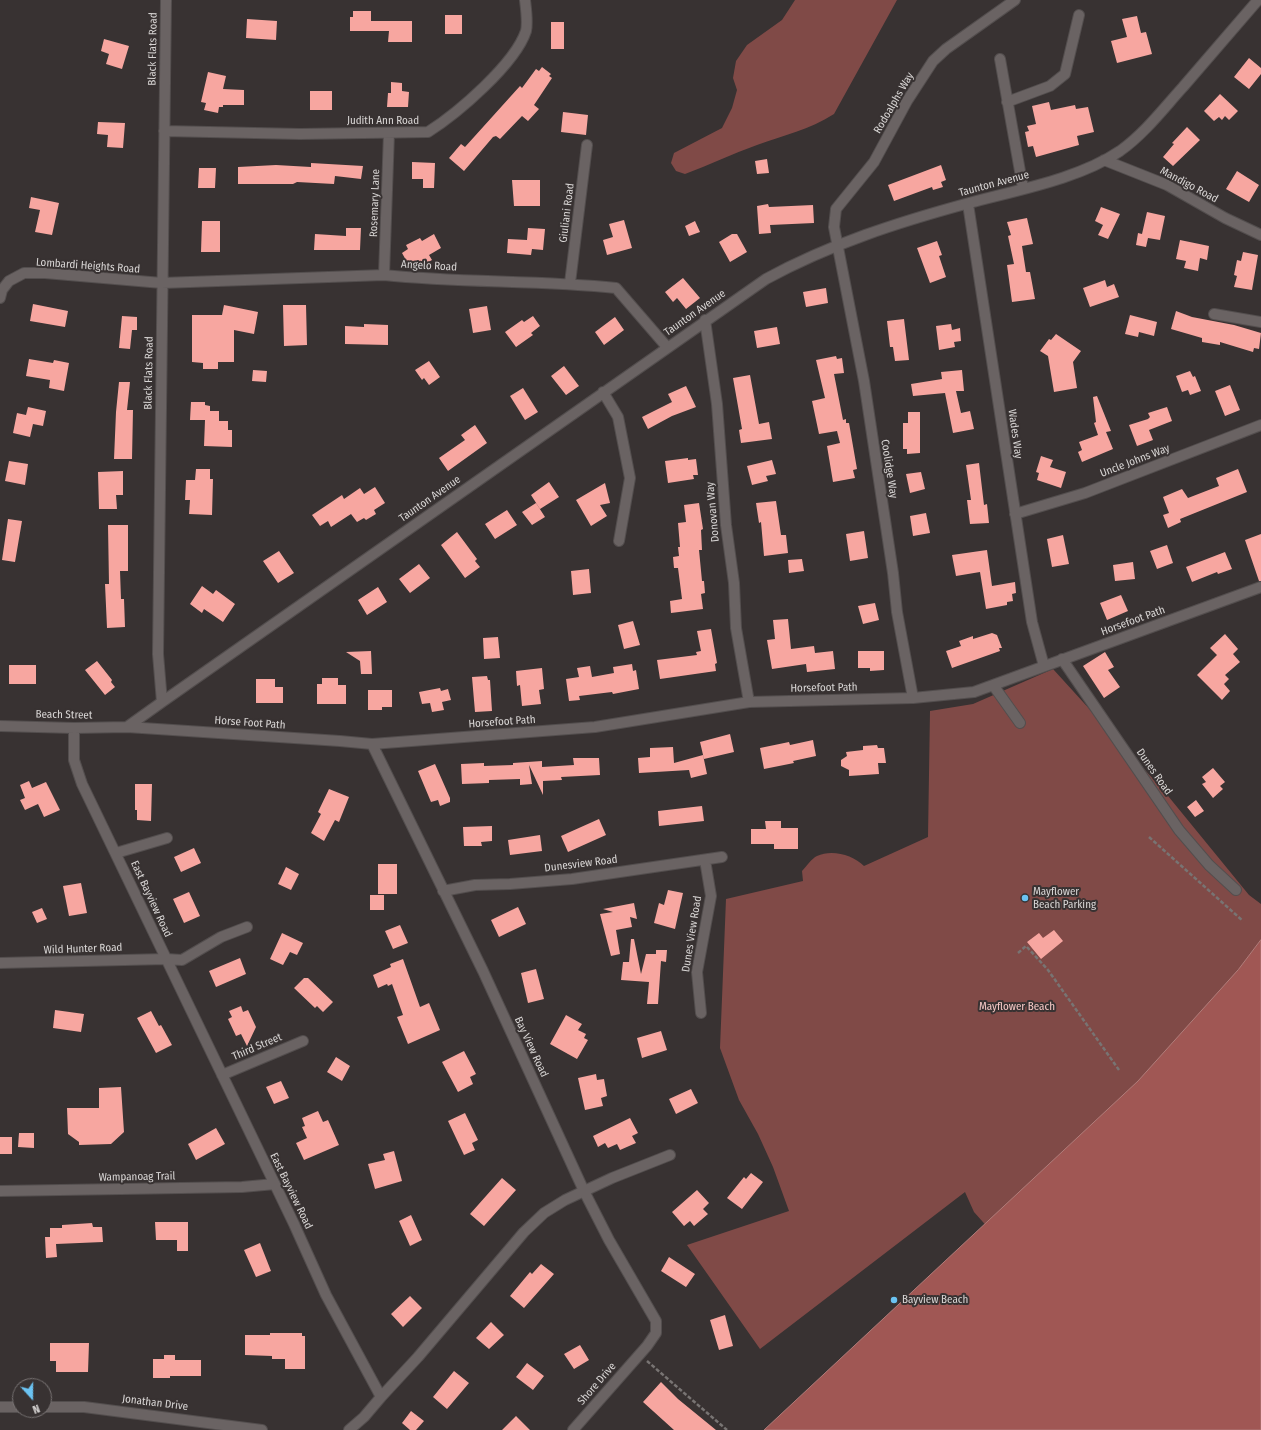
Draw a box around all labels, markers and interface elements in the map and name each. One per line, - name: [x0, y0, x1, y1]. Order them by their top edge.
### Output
- street label: Black Flats Road: [146, 12, 160, 86]
- street label: Rodoalphs Way: [871, 70, 917, 136]
- street label: Judith Ann Road: [347, 114, 419, 128]
- street label: Mandigo Road: [1158, 164, 1220, 206]
- street label: Taunton Avenue: [957, 168, 1031, 200]
- street label: Rosemary Lane: [367, 169, 383, 237]
- street label: Giuliani Road: [557, 182, 577, 244]
- street label: Lombardi Heights Road: [36, 256, 140, 276]
- street label: Angelo Road: [401, 258, 457, 274]
- street label: Taunton Avenue: [662, 287, 728, 339]
- street label: Black Flats Road: [142, 336, 156, 410]
- street label: Wades Way: [1005, 408, 1025, 460]
- street label: Coolidge Way: [878, 439, 900, 499]
- street label: Uncle Johns Way: [1098, 442, 1172, 480]
- street label: Taunton Avenue: [397, 473, 463, 525]
- street label: Donovan Way: [704, 481, 722, 543]
- street label: Horsefoot Path: [1099, 603, 1167, 639]
- street label: Horsefoot Path: [790, 681, 858, 695]
- street label: Beach Street: [35, 708, 93, 722]
- street label: Horsefoot Path: [468, 713, 536, 731]
- street label: Horse Foot Path: [214, 714, 286, 732]
- street label: Dunes Road: [1133, 746, 1175, 798]
- street label: Dunesview Road: [544, 853, 618, 875]
- street label: East Bayview Road: [127, 859, 175, 939]
- place label: Mayflower Beach Parking: [1033, 885, 1096, 911]
- marker: Mayflower Beach Parking: [1020, 893, 1030, 903]
- street label: Dunes View Road: [679, 895, 705, 973]
- street label: Wild Hunter Road: [43, 941, 123, 957]
- park label: Mayflower Beach: [979, 1000, 1055, 1014]
- street label: Bay View Road: [511, 1015, 551, 1079]
- street label: Third Street: [230, 1031, 284, 1063]
- street label: East Bayview Road: [267, 1151, 315, 1231]
- street label: Wampanoag Trail: [99, 1170, 175, 1184]
- place label: Bayview Beach: [902, 1293, 968, 1307]
- marker: Bayview Beach: [889, 1295, 899, 1305]
- street label: Shore Drive: [575, 1360, 619, 1408]
- north arrow: [12, 1378, 52, 1418]
- street label: Jonathan Drive: [121, 1392, 189, 1414]
- text: N: [31, 1401, 42, 1416]

